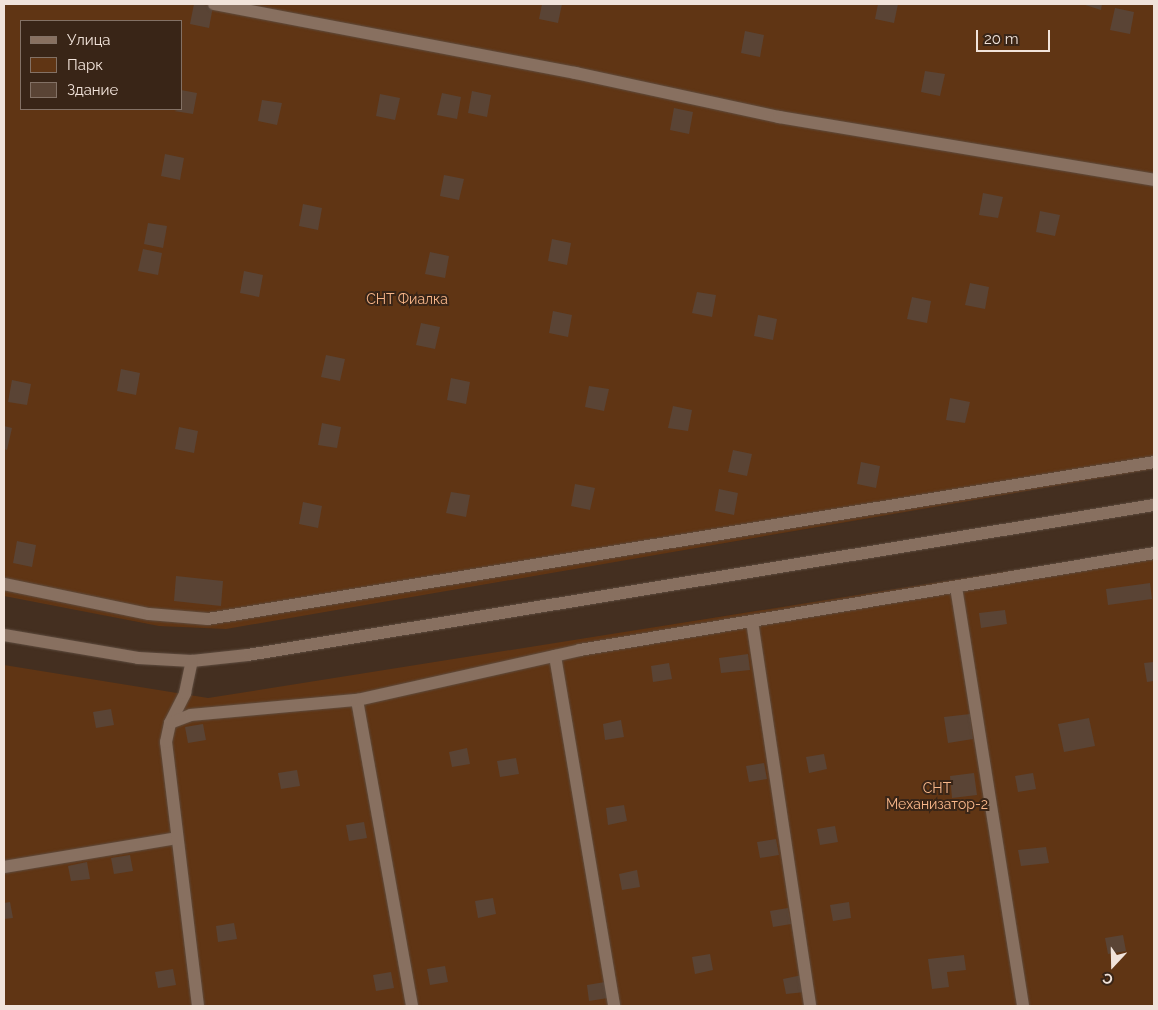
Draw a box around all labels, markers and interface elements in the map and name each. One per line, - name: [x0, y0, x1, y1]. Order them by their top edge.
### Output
- legend: [20, 20, 182, 110]
- scale bar: [978, 20, 1052, 52]
- text: 20 m: [984, 30, 1019, 48]
- text: Улица: [67, 31, 111, 49]
- text: Парк: [67, 56, 103, 74]
- text: Здание: [67, 81, 118, 99]
- park label: СНТ Фиалка: [366, 291, 448, 307]
- park label: СНТ Механизатор-2: [886, 780, 988, 812]
- north arrow: [1088, 940, 1138, 990]
- text: С: [1100, 970, 1115, 988]

